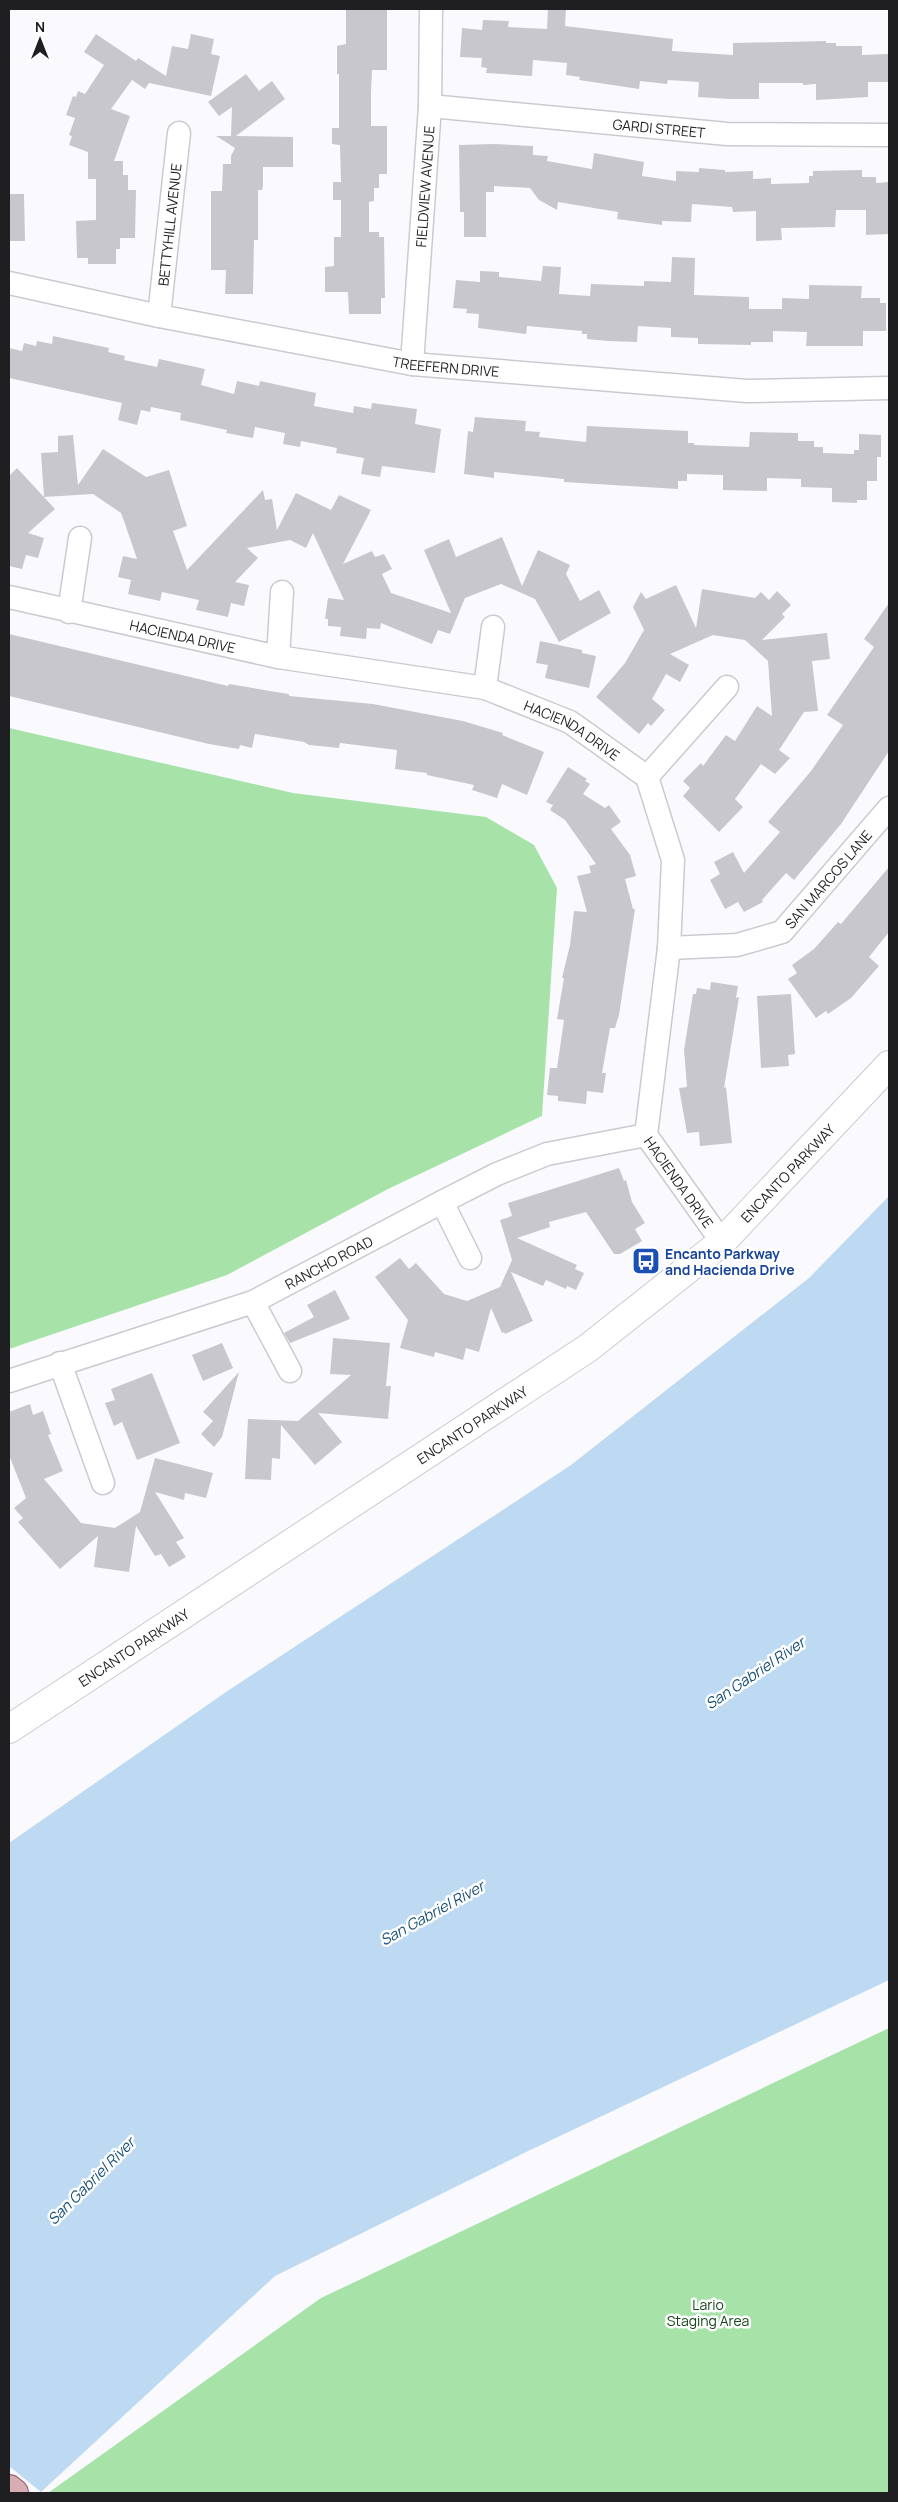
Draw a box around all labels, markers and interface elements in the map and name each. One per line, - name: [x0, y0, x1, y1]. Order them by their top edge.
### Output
- north arrow: [15, 15, 65, 65]
- text: N: [35, 17, 45, 36]
- street label: GARDI STREET: [612, 114, 707, 141]
- street label: FIELDVIEW AVENUE: [411, 125, 438, 248]
- street label: BETTYHILL AVENUE: [153, 162, 185, 287]
- street label: TREEFERN DRIVE: [391, 351, 500, 381]
- street label: HACIENDA DRIVE: [128, 615, 237, 657]
- street label: HACIENDA DRIVE: [522, 695, 624, 764]
- street label: SAN MARCOS LANE: [780, 826, 876, 932]
- street label: ENCANTO PARKWAY: [736, 1119, 838, 1226]
- street label: HACIENDA DRIVE: [640, 1132, 718, 1231]
- street label: RANCHO ROAD: [281, 1231, 376, 1293]
- place label: Encanto Parkway and Hacienda Drive: [665, 1244, 795, 1279]
- bus stop icon: Encanto Parkway and Hacienda Drive: [631, 1246, 661, 1276]
- street label: ENCANTO PARKWAY: [413, 1381, 531, 1468]
- street label: ENCANTO PARKWAY: [74, 1604, 193, 1690]
- water label: San Gabriel River: [701, 1630, 811, 1714]
- water label: San Gabriel River: [376, 1874, 490, 1950]
- water label: San Gabriel River: [43, 2131, 141, 2229]
- park label: Lario Staging Area: [667, 2295, 749, 2330]

